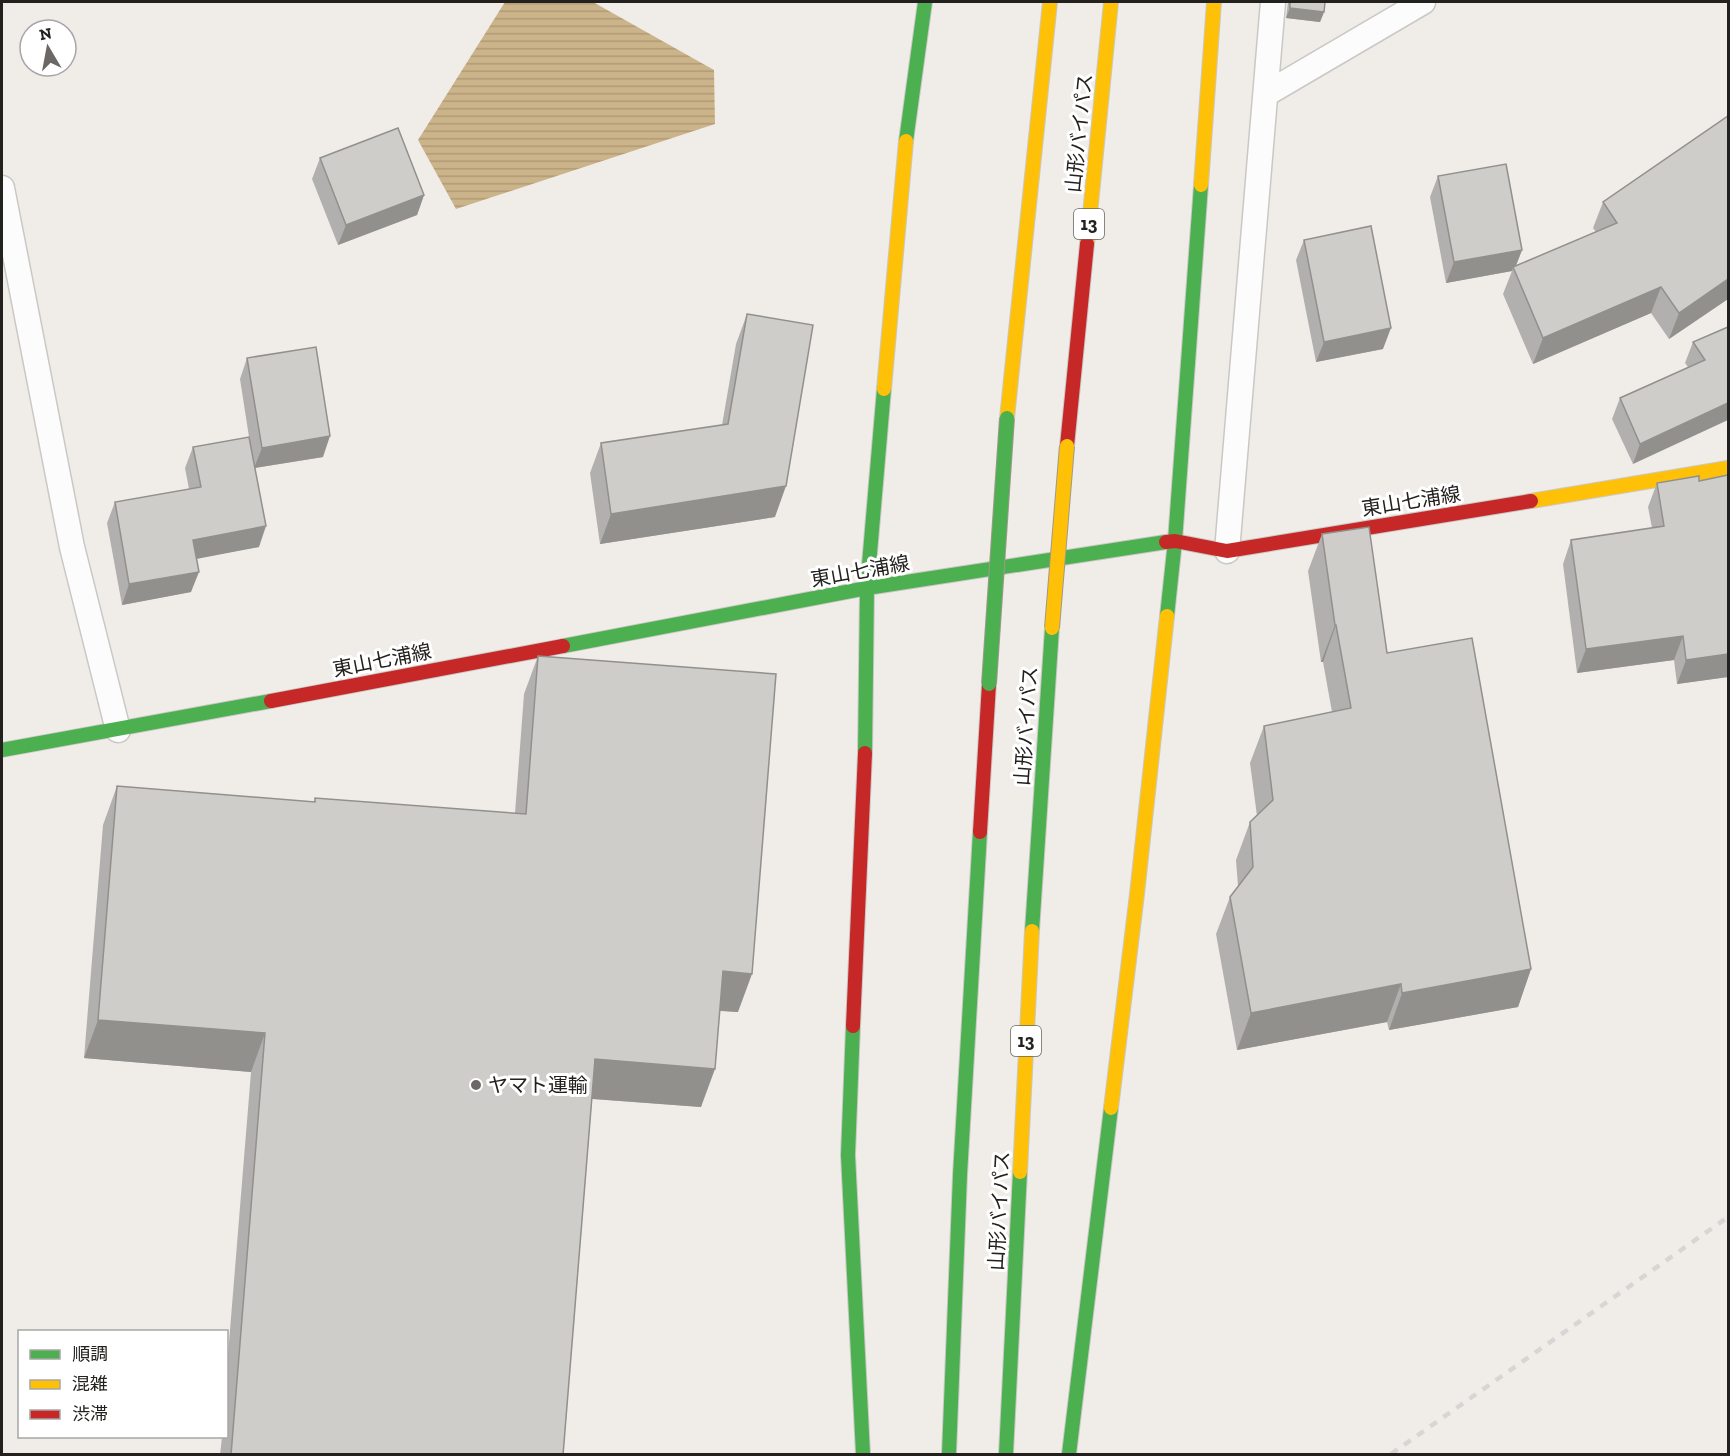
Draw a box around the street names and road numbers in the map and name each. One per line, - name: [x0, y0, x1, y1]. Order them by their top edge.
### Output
- street label: 山形バイパス: [1061, 72, 1097, 194]
- road number: 13: [1074, 209, 1104, 239]
- street label: 東山七浦線: [1360, 481, 1462, 521]
- street label: 東山七浦線: [809, 550, 911, 592]
- street label: 東山七浦線: [331, 639, 433, 681]
- street label: 山形バイパス: [1010, 666, 1042, 786]
- road number: 13: [1011, 1026, 1041, 1056]
- street label: 山形バイパス: [984, 1151, 1014, 1271]

